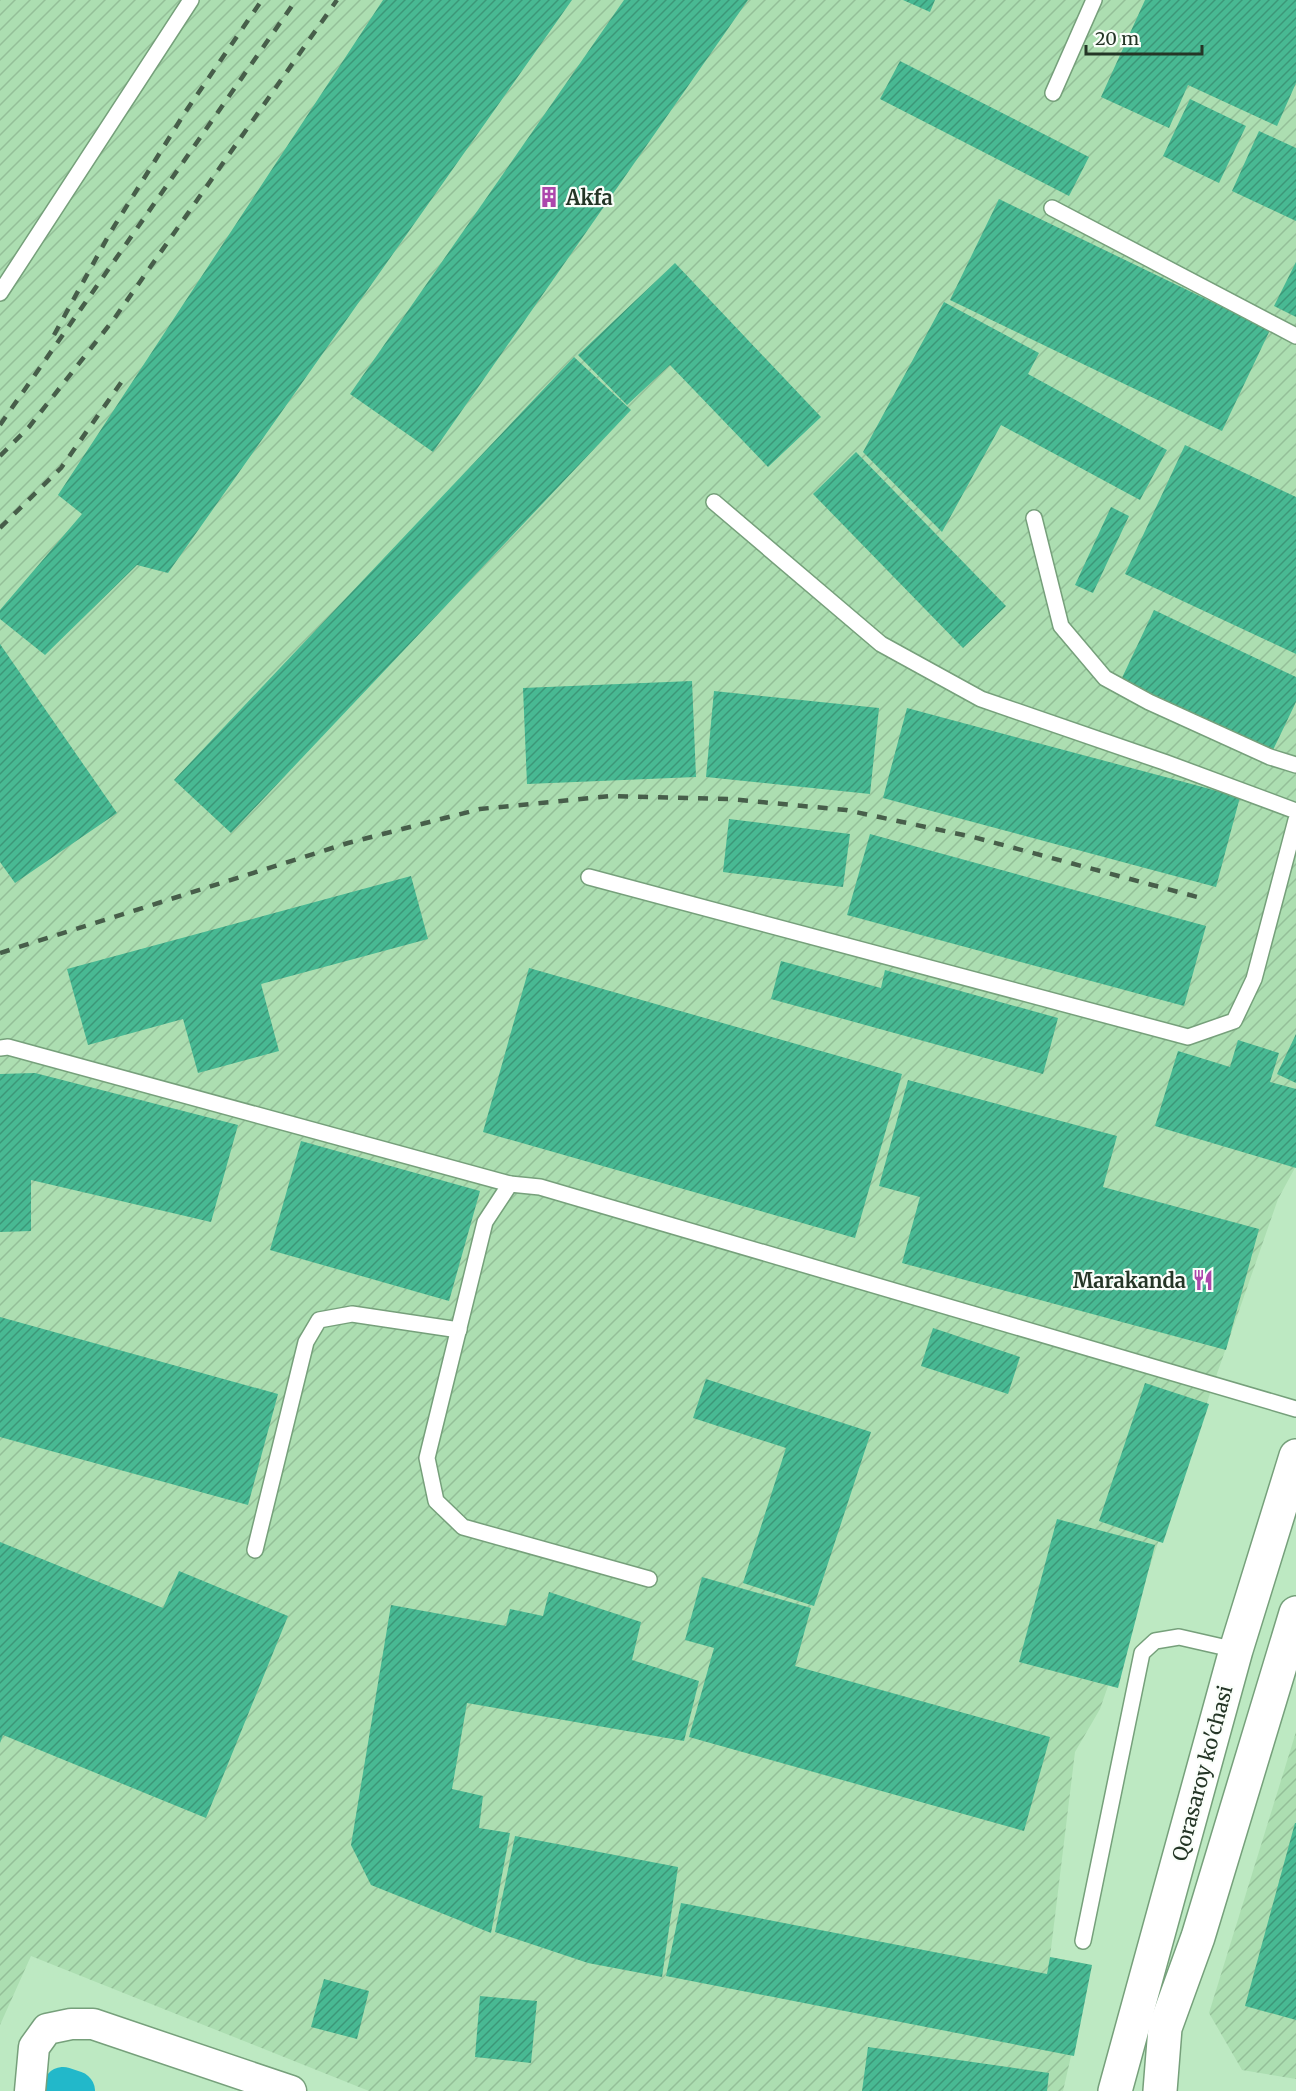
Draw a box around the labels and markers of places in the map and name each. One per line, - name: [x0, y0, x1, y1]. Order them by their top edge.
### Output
- building icon: Akfa: [537, 185, 561, 209]
- place label: Akfa: [565, 185, 613, 210]
- place label: Marakanda: [1073, 1268, 1186, 1293]
- restaurant icon: Marakanda: [1191, 1268, 1215, 1292]

